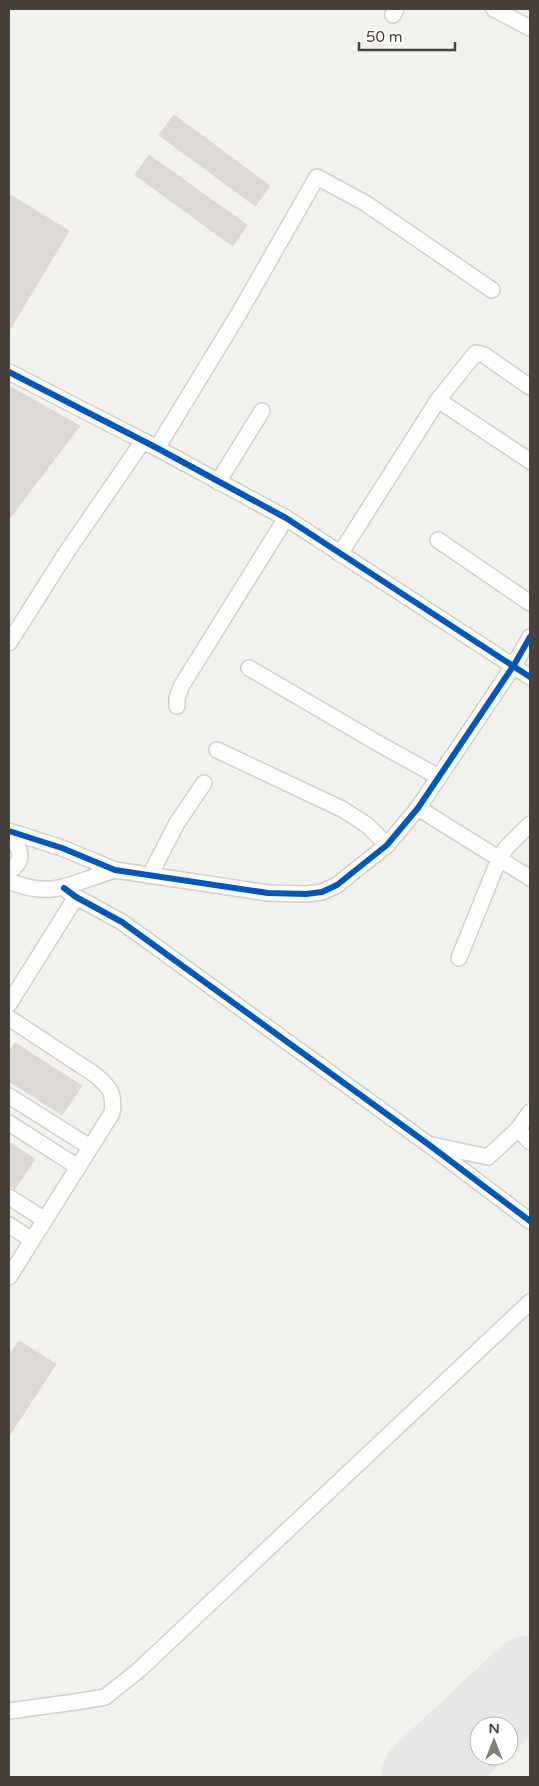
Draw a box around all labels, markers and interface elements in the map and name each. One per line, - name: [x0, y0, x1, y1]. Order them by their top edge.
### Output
- scale bar: [359, 20, 455, 52]
- text: 50 m: [366, 28, 403, 46]
- north arrow: [469, 1716, 519, 1766]
- text: N: [488, 1720, 500, 1737]

